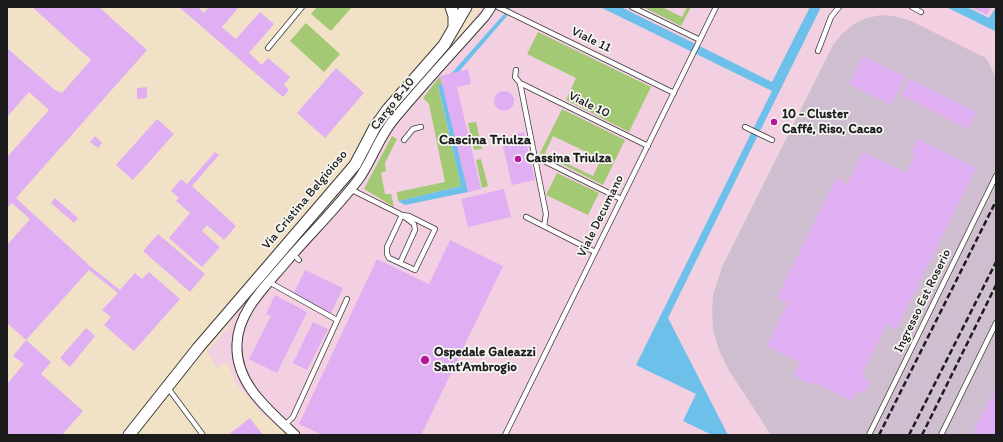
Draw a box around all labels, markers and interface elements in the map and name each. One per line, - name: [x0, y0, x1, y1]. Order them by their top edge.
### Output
- street label: Viale 11: [569, 24, 613, 56]
- street label: Cargo 8-10: [368, 74, 418, 134]
- street label: Viale 10: [566, 88, 612, 122]
- place label: 10 - Cluster Caffé, Riso, Cacao: [782, 107, 883, 138]
- marker: 10 - Cluster Caffé, Riso, Cacao: [769, 117, 779, 127]
- district label: Cascina Triulza: [439, 132, 531, 148]
- street label: Via Cristina Belgioioso: [259, 147, 351, 253]
- place label: Cassina Triulza: [526, 151, 611, 167]
- marker: Cassina Triulza: [513, 154, 523, 164]
- street label: Viale Decumano: [574, 172, 628, 260]
- street label: Ingresso Est Roserio: [891, 247, 955, 355]
- place label: Ospedale Galeazzi Sant'Ambrogio: [434, 345, 536, 376]
- marker: Ospedale Galeazzi Sant'Ambrogio: [419, 354, 431, 366]

